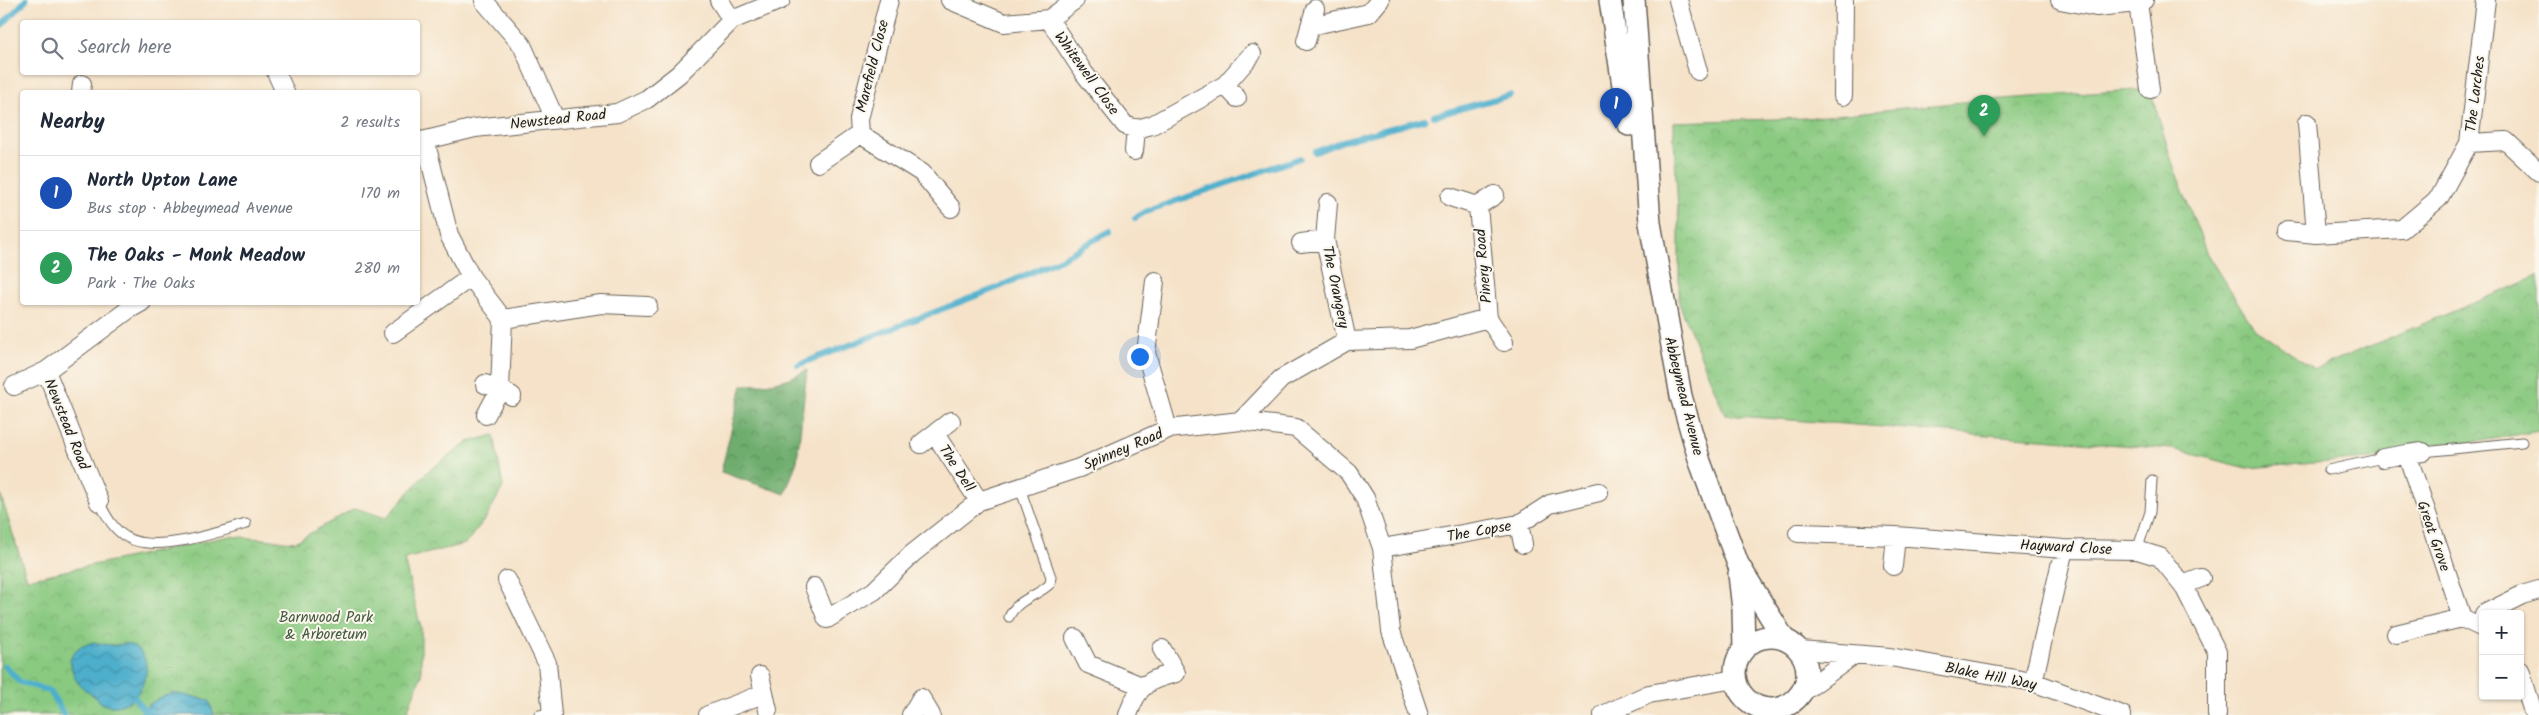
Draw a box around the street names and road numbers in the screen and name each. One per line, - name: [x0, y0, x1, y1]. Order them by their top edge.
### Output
- street label: Marefield Close: [850, 17, 896, 115]
- street label: Whitewell Close: [1047, 27, 1125, 121]
- street label: The Larches: [2459, 54, 2493, 134]
- street label: Newstead Road: [509, 103, 608, 137]
- street label: Pinery Road: [1469, 227, 1499, 304]
- street label: The Orangery: [1315, 244, 1356, 332]
- street label: Abbeymead Avenue: [1657, 334, 1709, 459]
- street label: Newstead Road: [37, 375, 95, 474]
- street label: Spinney Road: [1080, 422, 1167, 477]
- street label: The Dell: [932, 440, 981, 497]
- street label: Great Grove: [2410, 498, 2456, 575]
- street label: The Copse: [1445, 514, 1513, 549]
- street label: Hayward Close: [2019, 534, 2113, 562]
- street label: Blake Hill Way: [1943, 656, 2040, 698]

